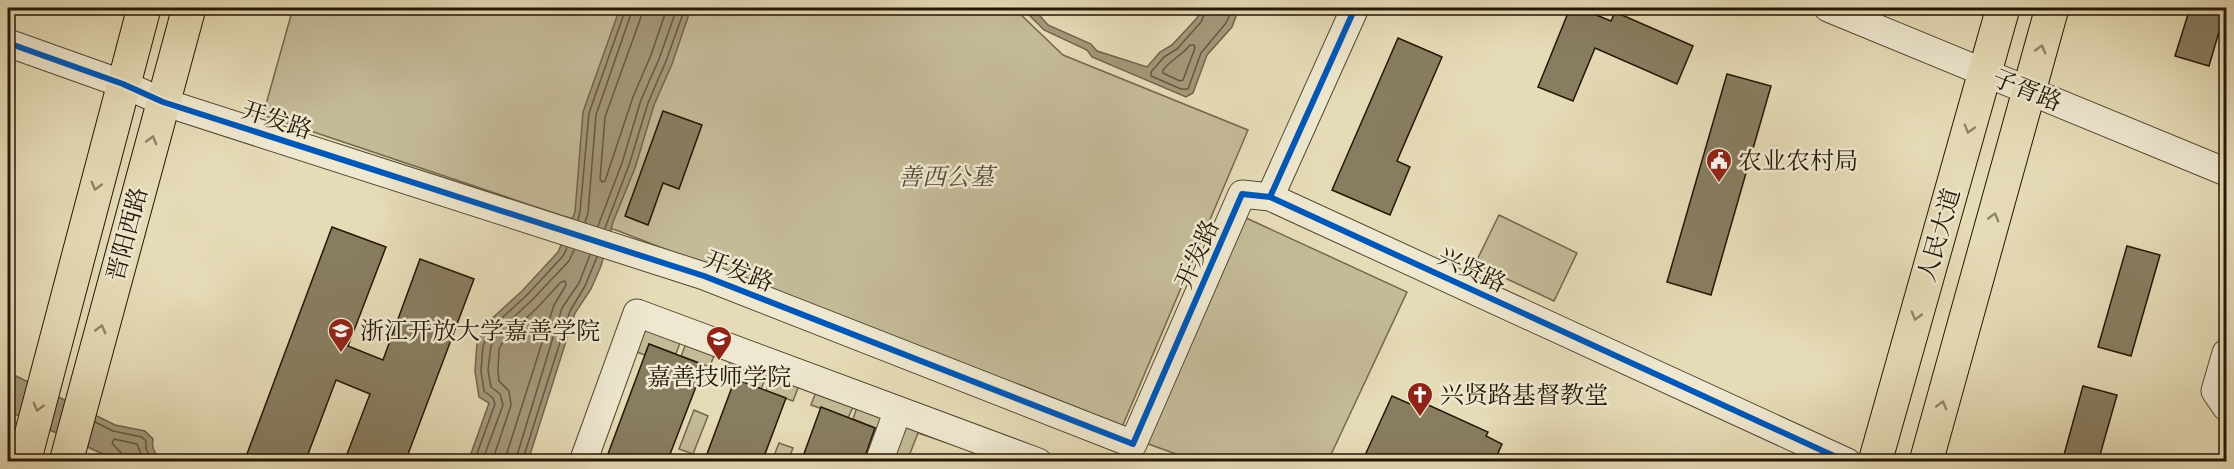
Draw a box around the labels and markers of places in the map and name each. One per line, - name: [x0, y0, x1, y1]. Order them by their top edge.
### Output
- public building icon: 农业农村局: [1704, 146, 1734, 184]
- place label: 农业农村局: [1738, 147, 1858, 178]
- school or university icon: 浙江开放大学嘉善学院: [326, 316, 356, 354]
- place label: 浙江开放大学嘉善学院: [360, 317, 600, 348]
- school or university icon: 嘉善技师学院: [704, 324, 734, 362]
- place label: 嘉善技师学院: [647, 363, 791, 394]
- church icon: 兴贤路基督教堂: [1405, 380, 1435, 418]
- place label: 兴贤路基督教堂: [1440, 381, 1608, 412]

